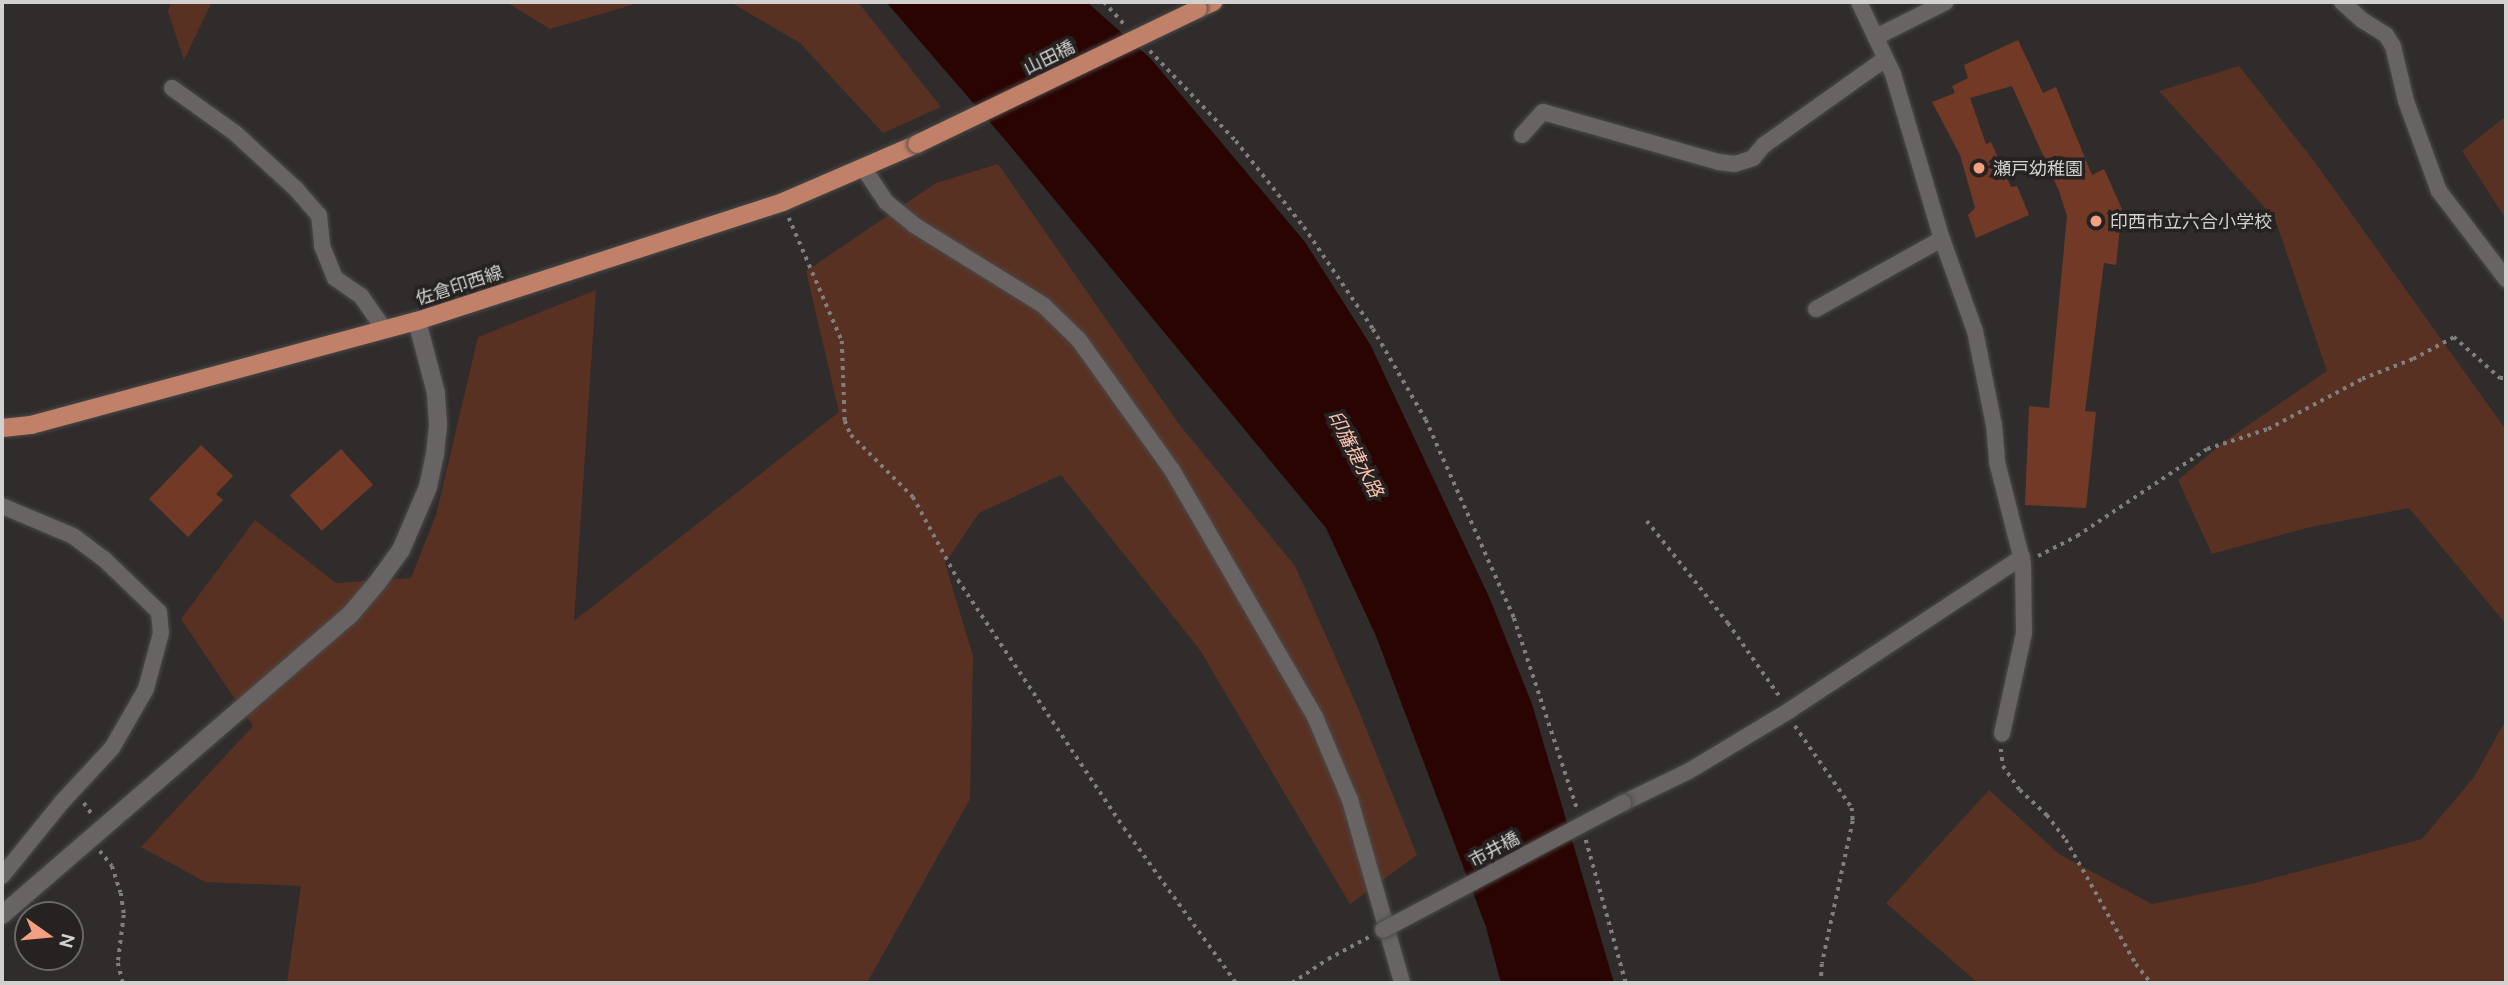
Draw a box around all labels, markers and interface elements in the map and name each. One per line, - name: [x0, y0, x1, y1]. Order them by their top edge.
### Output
- street label: 山田橋: [1020, 35, 1078, 79]
- place label: 瀬戸幼稚園: [1993, 157, 2083, 179]
- marker: 瀬戸幼稚園: [1971, 160, 1987, 176]
- place label: 印西市立六合小学校: [2110, 210, 2272, 232]
- marker: 印西市立六合小学校: [2088, 213, 2104, 229]
- street label: 佐倉印西線: [413, 261, 505, 309]
- water label: 印旛捷水路: [1323, 407, 1387, 501]
- street label: 市井橋: [1465, 827, 1523, 871]
- north arrow: [14, 901, 84, 971]
- text: N: [55, 931, 80, 951]

